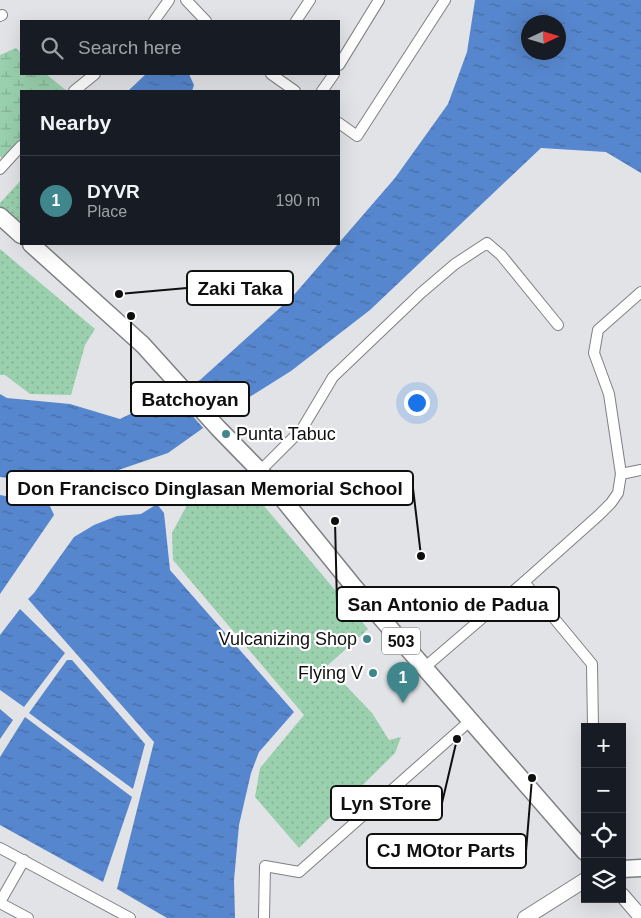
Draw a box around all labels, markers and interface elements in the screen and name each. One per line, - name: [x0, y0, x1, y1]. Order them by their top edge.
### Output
- north arrow: [521, 15, 566, 60]
- search box: [20, 20, 340, 75]
- icon: search: [38, 34, 66, 62]
- text: Search here: [78, 37, 182, 58]
- text: Nearby: [40, 111, 111, 134]
- text: DYVR: [87, 181, 140, 202]
- text: 1: [52, 192, 60, 209]
- text: 190 m: [276, 192, 320, 209]
- text: Place: [87, 203, 127, 220]
- callout: Zaki Taka: [187, 271, 293, 305]
- text: Zaki Taka: [197, 278, 283, 299]
- callout: Batchoyan: [131, 382, 249, 416]
- text: Batchoyan: [141, 389, 239, 410]
- your location: [404, 390, 430, 416]
- place label: Punta Tabuc: [236, 424, 336, 444]
- marker: Punta Tabuc: [220, 428, 232, 440]
- callout: Don Francisco Dinglasan Memorial School: [7, 471, 413, 505]
- text: Don Francisco Dinglasan Memorial School: [17, 478, 403, 499]
- callout: San Antonio de Padua: [337, 587, 559, 621]
- text: San Antonio de Padua: [348, 594, 549, 615]
- road number: 503: [382, 627, 420, 654]
- place label: Vulcanizing Shop: [219, 629, 357, 649]
- marker: Vulcanizing Shop: [361, 633, 373, 645]
- pin: 1: [387, 662, 419, 703]
- place label: Flying V: [298, 663, 363, 683]
- marker: Flying V: [367, 667, 379, 679]
- map controls: [581, 723, 626, 903]
- button: +: [581, 723, 626, 768]
- button: −: [581, 768, 626, 813]
- callout: Lyn STore: [331, 786, 442, 820]
- text: Lyn STore: [341, 793, 431, 814]
- button: locate: [581, 813, 626, 858]
- callout: CJ MOtor Parts: [367, 834, 526, 868]
- text: CJ MOtor Parts: [377, 840, 515, 861]
- button: layers: [581, 858, 626, 903]

